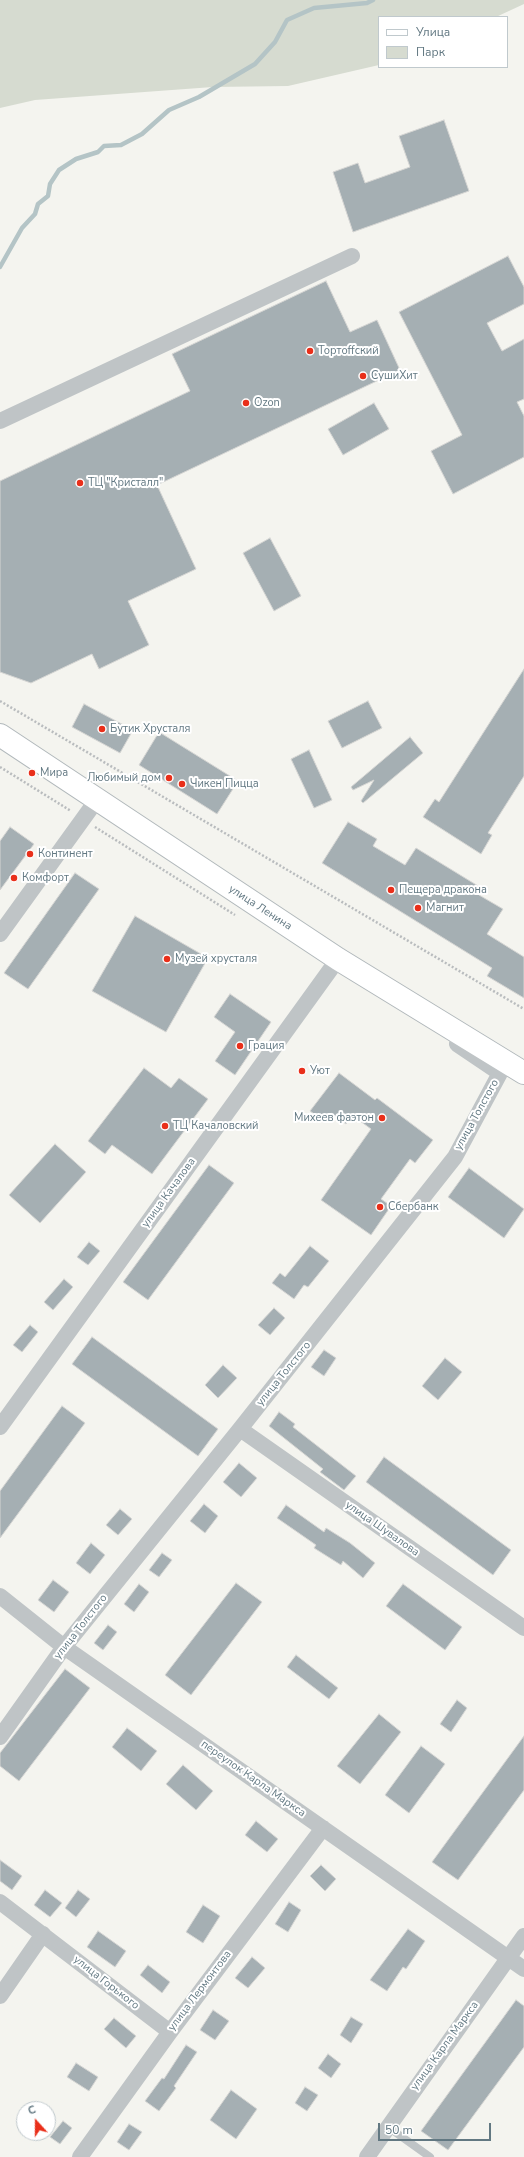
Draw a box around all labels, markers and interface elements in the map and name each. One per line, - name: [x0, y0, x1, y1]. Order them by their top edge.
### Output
- legend: [378, 16, 508, 68]
- text: Улица: [416, 24, 450, 40]
- text: Парк: [416, 44, 445, 60]
- place label: Тортоffский: [318, 344, 379, 358]
- marker: Тортоffский: [305, 346, 315, 356]
- place label: СушиХит: [371, 369, 418, 383]
- marker: СушиХит: [358, 371, 368, 381]
- place label: Ozon: [254, 396, 280, 410]
- marker: Ozon: [241, 398, 251, 408]
- place label: ТЦ "Кристалл": [88, 476, 163, 490]
- marker: ТЦ "Кристалл": [75, 478, 85, 488]
- place label: Бутик Хрусталя: [110, 722, 191, 736]
- marker: Бутик Хрусталя: [97, 724, 107, 734]
- place label: Мира: [40, 766, 68, 780]
- marker: Мира: [27, 768, 37, 778]
- place label: Любимый дом: [87, 771, 161, 785]
- marker: Любимый дом: [164, 773, 174, 783]
- place label: Чикен Пицца: [190, 777, 259, 791]
- marker: Чикен Пицца: [177, 779, 187, 789]
- place label: Континент: [38, 847, 93, 861]
- marker: Континент: [25, 849, 35, 859]
- place label: Комфорт: [22, 871, 69, 885]
- marker: Комфорт: [9, 873, 19, 883]
- street label: улица Ленина: [226, 883, 294, 933]
- place label: Пещера дракона: [399, 883, 487, 897]
- marker: Пещера дракона: [386, 885, 396, 895]
- place label: Магнит: [426, 901, 464, 915]
- marker: Магнит: [413, 903, 423, 913]
- place label: Музей хрусталя: [175, 952, 257, 966]
- marker: Музей хрусталя: [162, 954, 172, 964]
- place label: Грация: [248, 1039, 284, 1053]
- marker: Грация: [235, 1041, 245, 1051]
- place label: Уют: [310, 1064, 330, 1078]
- marker: Уют: [297, 1066, 307, 1076]
- street label: улица Толстого: [452, 1077, 502, 1153]
- place label: Михеев фаэтон: [294, 1111, 374, 1125]
- marker: Михеев фаэтон: [377, 1113, 387, 1123]
- place label: ТЦ Качаловский: [173, 1119, 259, 1133]
- marker: ТЦ Качаловский: [160, 1121, 170, 1131]
- street label: улица Качалова: [139, 1156, 199, 1230]
- place label: Сбербанк: [388, 1200, 439, 1214]
- marker: Сбербанк: [375, 1202, 385, 1212]
- street label: улица Толстого: [254, 1339, 314, 1409]
- street label: улица Шувалова: [342, 1499, 422, 1559]
- street label: улица Толстого: [51, 1592, 111, 1662]
- street label: переулок Карла Маркса: [198, 1738, 308, 1820]
- street label: улица Лермонтова: [166, 1948, 234, 2034]
- street label: улица Горького: [70, 1953, 142, 2013]
- street label: улица Карла Маркса: [408, 1999, 482, 2093]
- north arrow: [16, 2101, 56, 2141]
- text: С: [26, 2102, 38, 2119]
- scale bar: [380, 2115, 493, 2141]
- text: 50 m: [385, 2122, 413, 2138]

